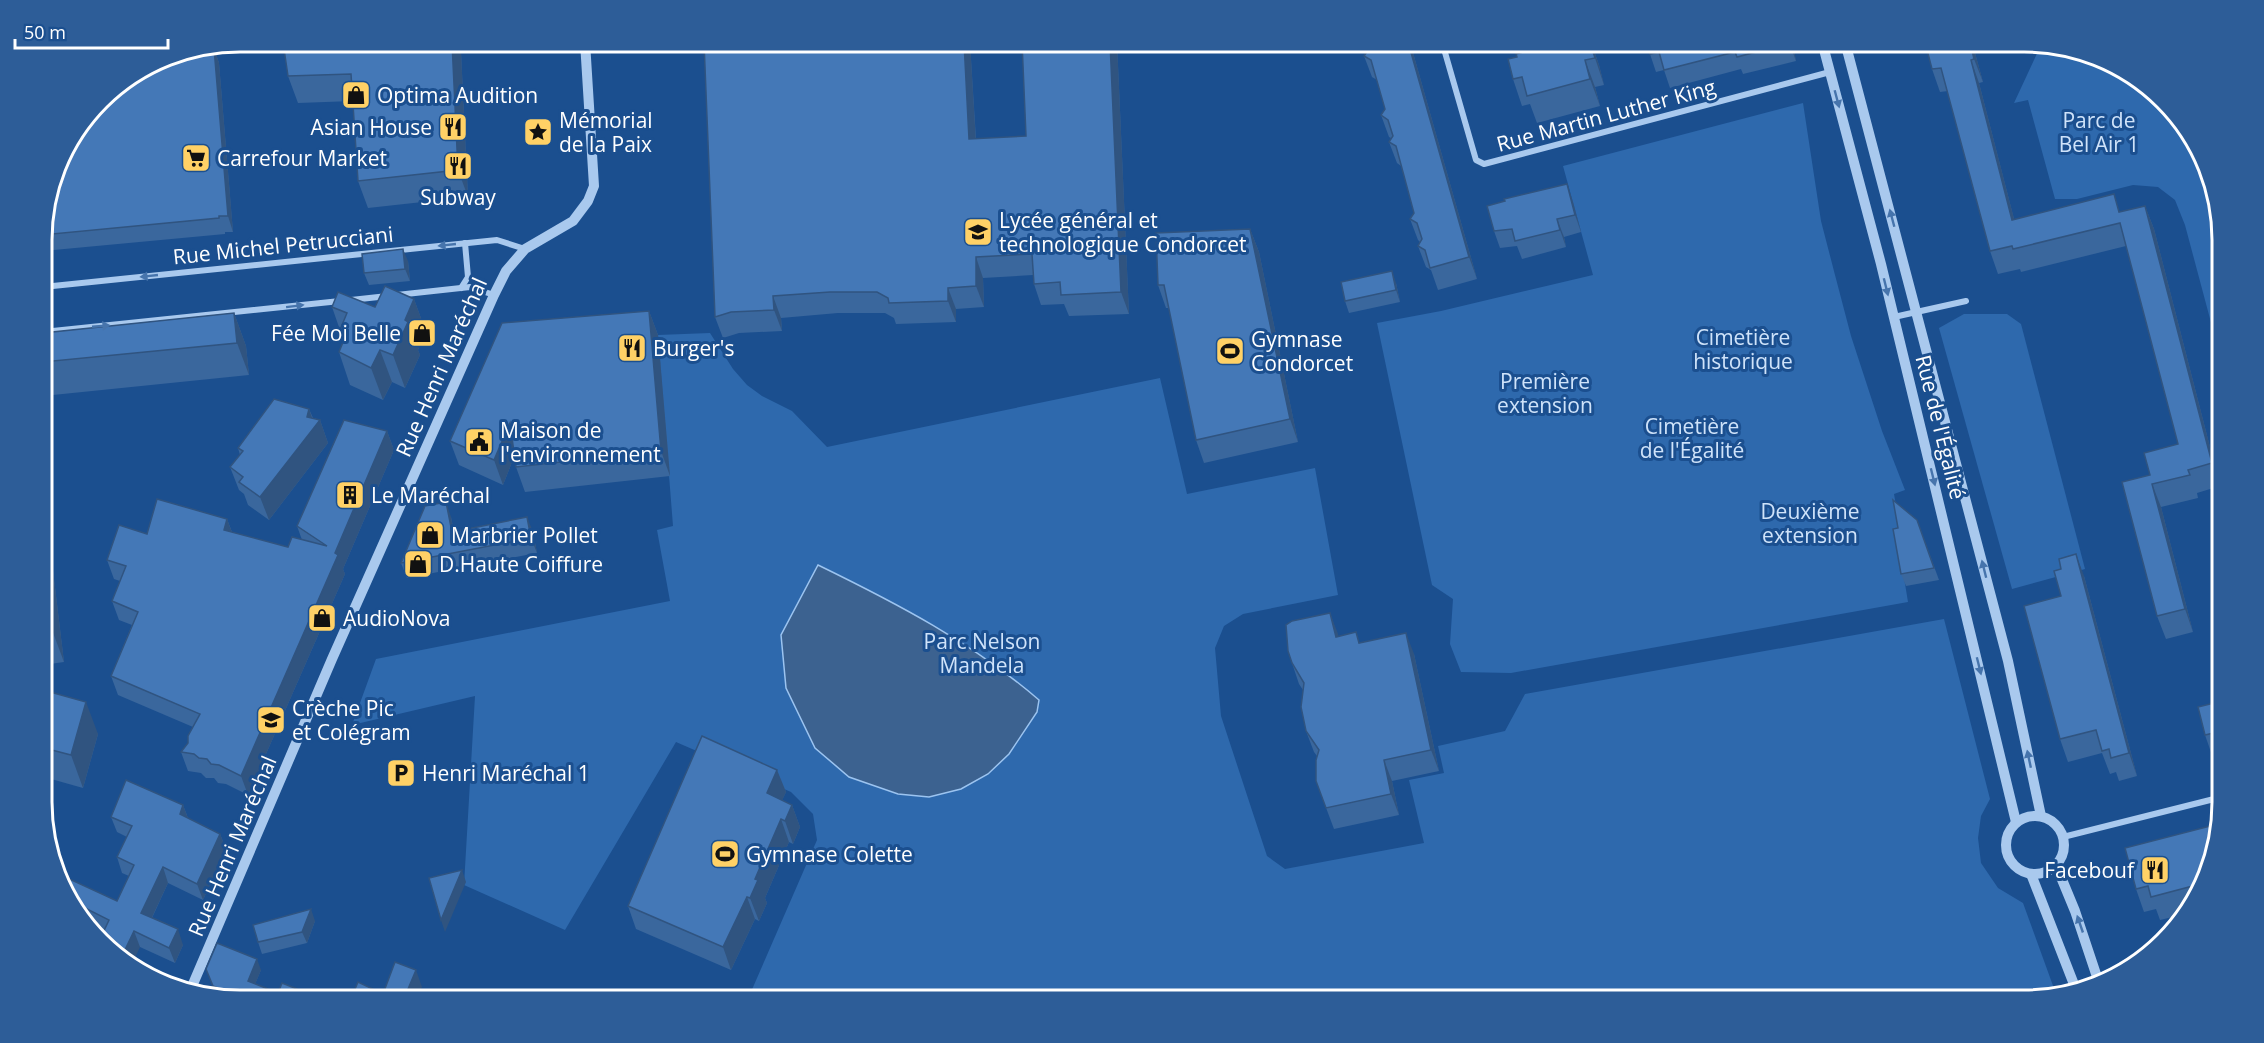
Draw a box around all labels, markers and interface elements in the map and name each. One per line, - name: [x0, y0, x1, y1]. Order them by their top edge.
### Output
- scale bar: [15, 12, 168, 50]
- text: 50 m: [24, 20, 66, 44]
- street label: Rue Martin Luther King: [1493, 72, 1719, 158]
- shop icon: Optima Audition: [340, 79, 372, 111]
- place label: Optima Audition: [377, 81, 538, 109]
- one-way arrow: [1833, 90, 1842, 108]
- place label: Mémorial de la Paix: [559, 106, 653, 158]
- park label: Parc de Bel Air 1: [2059, 106, 2139, 158]
- restaurant icon: Asian House: [437, 111, 469, 143]
- place label: Asian House: [311, 113, 432, 141]
- place icon: Mémorial de la Paix: [522, 116, 554, 148]
- supermarket icon: Carrefour Market: [180, 142, 212, 174]
- place label: Carrefour Market: [217, 144, 387, 172]
- restaurant icon: Subway: [442, 150, 474, 182]
- place label: Subway: [420, 183, 496, 211]
- place label: Lycée général et technologique Condorcet: [999, 206, 1246, 258]
- one-way arrow: [1887, 209, 1897, 227]
- school or university icon: Lycée général et technologique Condorcet: [962, 216, 994, 248]
- street label: Rue Michel Petrucciani: [171, 220, 395, 270]
- one-way arrow: [438, 240, 457, 250]
- one-way arrow: [139, 271, 158, 281]
- street label: Rue Henri Maréchal: [389, 273, 493, 461]
- one-way arrow: [1882, 278, 1892, 296]
- one-way arrow: [285, 301, 304, 311]
- shop icon: Fée Moi Belle: [406, 317, 438, 349]
- place label: Fée Moi Belle: [271, 319, 401, 347]
- one-way arrow: [91, 321, 110, 331]
- park label: Cimetière historique: [1693, 323, 1793, 375]
- place label: Gymnase Condorcet: [1251, 325, 1353, 377]
- restaurant icon: Burger's: [616, 332, 648, 364]
- place label: Burger's: [653, 334, 734, 362]
- sports icon: Gymnase Condorcet: [1214, 335, 1246, 367]
- street label: Rue de l'Égalité: [1910, 352, 1972, 502]
- park label: Première extension: [1497, 367, 1593, 419]
- park label: Cimetière de l'Égalité: [1640, 412, 1744, 464]
- place label: Maison de l'environnement: [500, 416, 661, 468]
- public building icon: Maison de l'environnement: [463, 426, 495, 458]
- one-way arrow: [1928, 467, 1938, 486]
- building icon: Le Maréchal: [334, 479, 366, 511]
- place label: Le Maréchal: [371, 481, 490, 509]
- park label: Deuxième extension: [1760, 497, 1860, 549]
- shop icon: Marbrier Pollet: [414, 519, 446, 551]
- place label: Marbrier Pollet: [451, 521, 598, 549]
- shop icon: D.Haute Coiffure: [402, 548, 434, 580]
- place label: D.Haute Coiffure: [439, 550, 603, 578]
- one-way arrow: [1979, 560, 1989, 578]
- shop icon: AudioNova: [306, 602, 338, 634]
- place label: AudioNova: [343, 604, 451, 632]
- park label: Parc Nelson Mandela: [924, 627, 1040, 679]
- one-way arrow: [1974, 657, 1984, 675]
- place label: Crèche Pic et Colégram: [292, 694, 411, 746]
- school or university icon: Crèche Pic et Colégram: [255, 704, 287, 736]
- one-way arrow: [2024, 749, 2033, 768]
- street label: Rue Henri Maréchal: [181, 752, 283, 940]
- parking icon: Henri Maréchal 1: [385, 757, 417, 789]
- place label: Henri Maréchal 1: [422, 759, 590, 787]
- sports icon: Gymnase Colette: [709, 838, 741, 870]
- place label: Gymnase Colette: [746, 840, 913, 868]
- restaurant icon: Facebouf: [2139, 854, 2171, 886]
- place label: Facebouf: [2044, 856, 2136, 884]
- one-way arrow: [2074, 915, 2084, 933]

